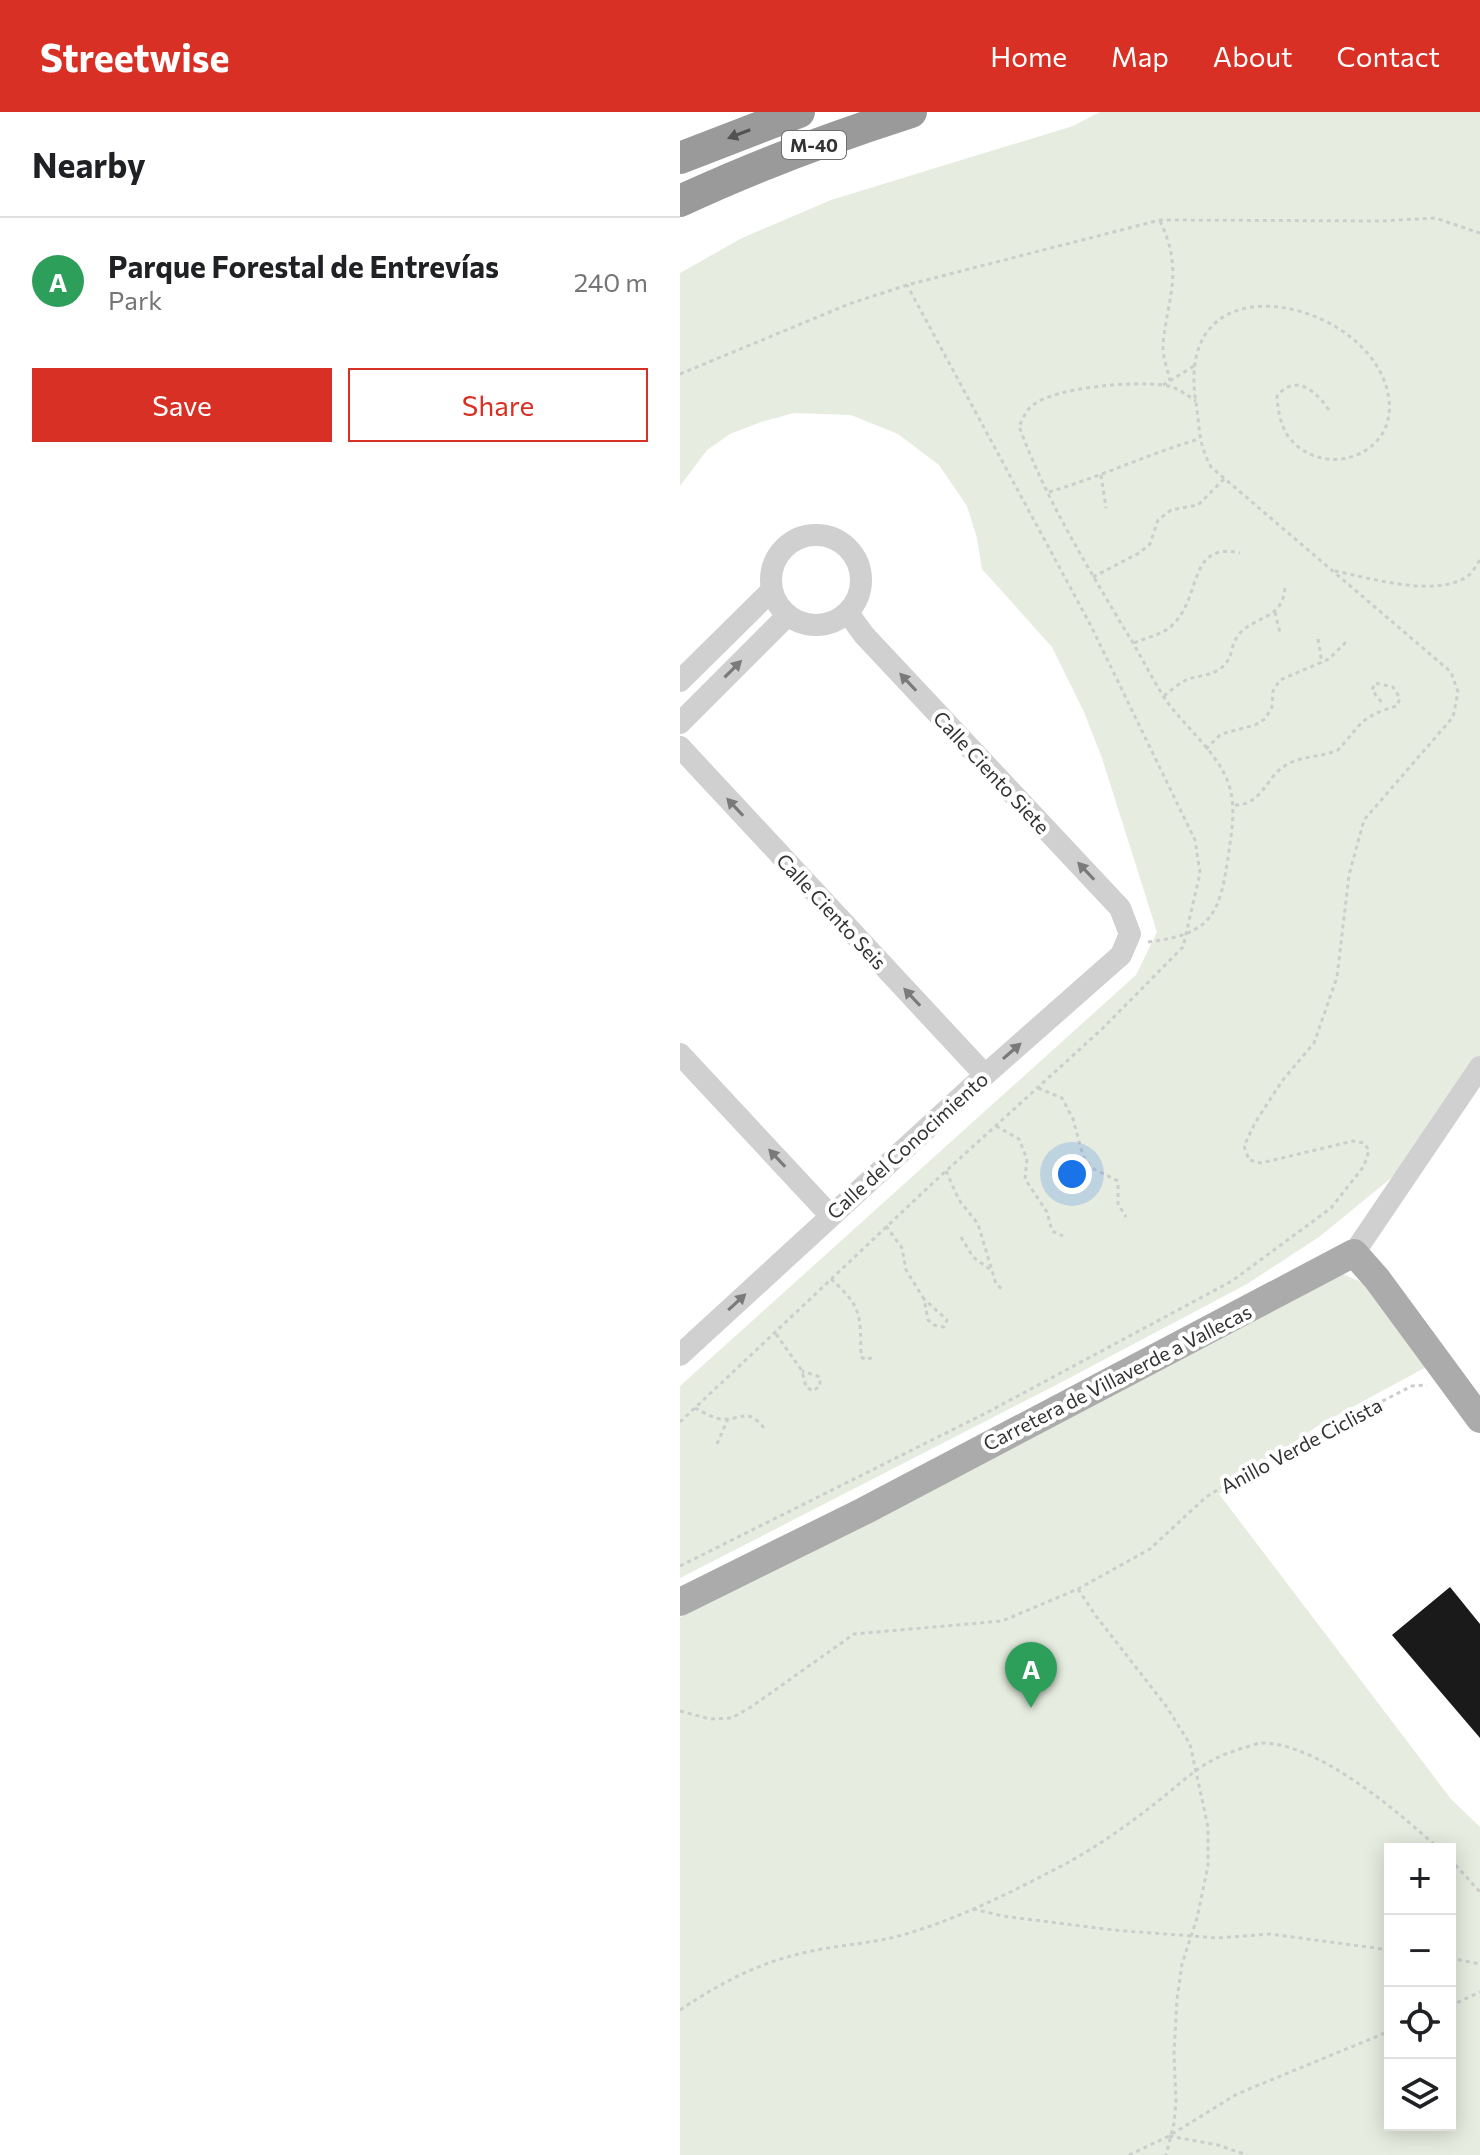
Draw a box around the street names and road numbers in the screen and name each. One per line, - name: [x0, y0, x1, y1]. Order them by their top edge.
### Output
- road number: M-40: [782, 131, 846, 159]
- street label: Calle Ciento Siete: [929, 706, 1055, 838]
- street label: Calle Ciento Seis: [772, 848, 892, 974]
- street label: Calle del Conocimiento: [822, 1066, 992, 1224]
- street label: Carretera de Villaverde a Vallecas: [979, 1299, 1255, 1455]
- street label: Anillo Verde Ciclista: [1216, 1392, 1386, 1498]

